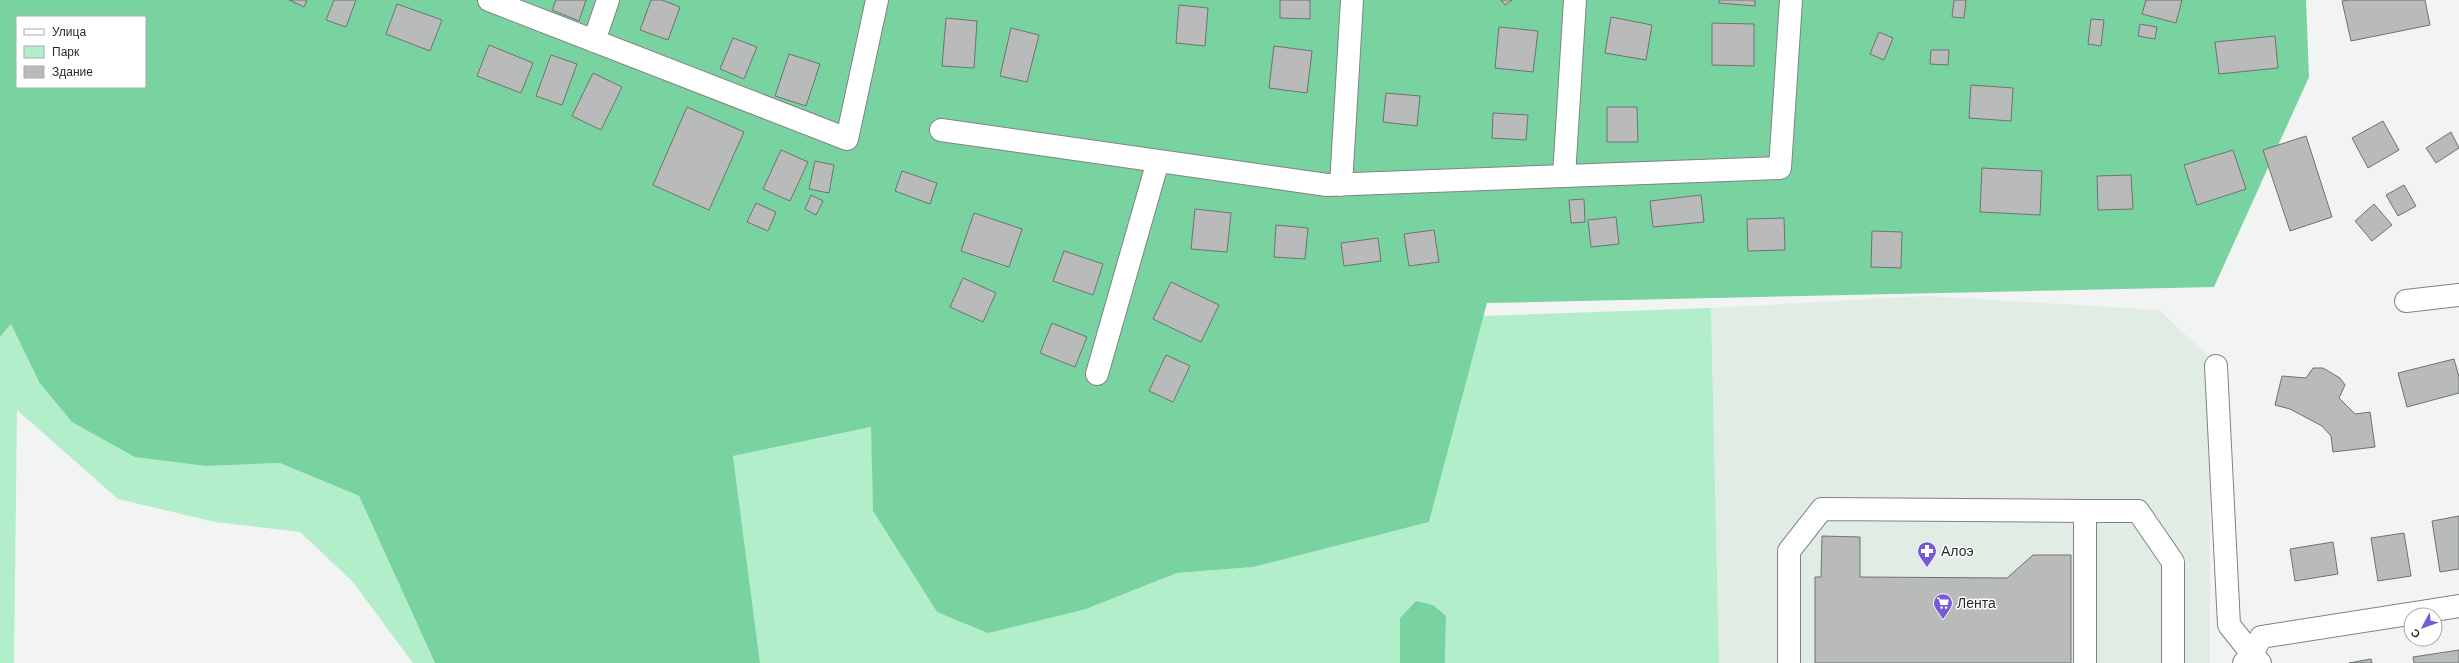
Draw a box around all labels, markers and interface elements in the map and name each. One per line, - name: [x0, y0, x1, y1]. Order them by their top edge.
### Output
- legend: [16, 16, 146, 88]
- text: Улица: [52, 25, 86, 39]
- text: Парк: [52, 45, 80, 59]
- text: Здание: [52, 65, 93, 79]
- pharmacy icon: Алоэ: [1916, 540, 1938, 568]
- place label: Алоэ: [1941, 543, 1974, 559]
- supermarket icon: Лента: [1932, 592, 1954, 620]
- place label: Лента: [1957, 595, 1996, 611]
- north arrow: [2403, 607, 2443, 647]
- text: С: [2408, 627, 2423, 640]

